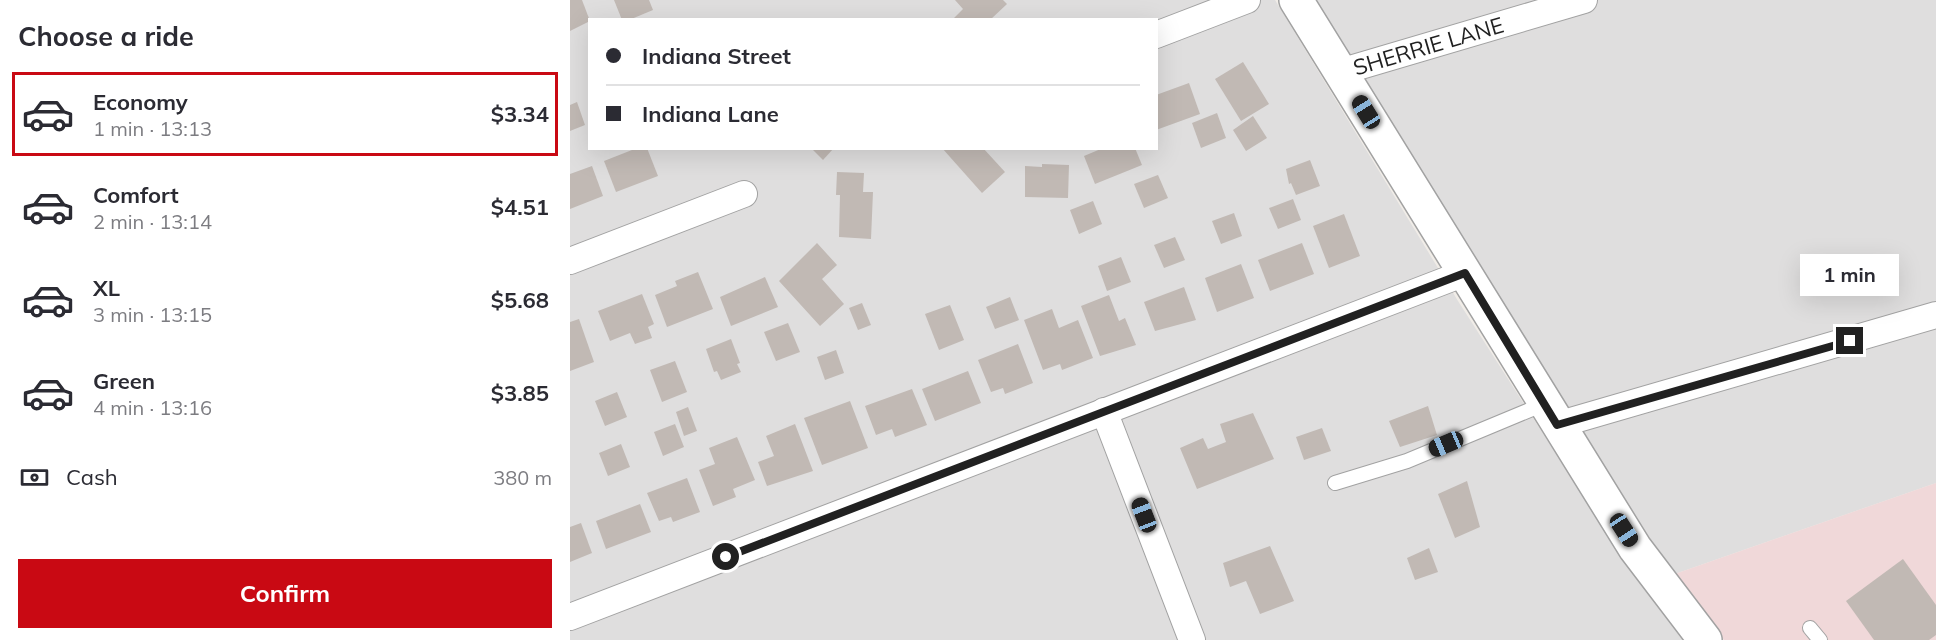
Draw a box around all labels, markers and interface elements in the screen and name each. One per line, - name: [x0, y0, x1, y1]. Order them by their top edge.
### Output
- street label: SHERRIE LANE: [1350, 11, 1507, 81]
- text: Choose a ride: [18, 19, 194, 53]
- text: Indiana Street: [642, 42, 791, 70]
- icon: car: [21, 87, 75, 141]
- text: Economy: [93, 88, 188, 116]
- car: [1349, 92, 1383, 132]
- text: $3.34: [491, 100, 549, 128]
- text: Indiana Lane: [642, 100, 779, 128]
- text: 1 min · 13:13: [93, 116, 212, 141]
- icon: car: [21, 180, 75, 234]
- text: Comfort: [93, 181, 179, 209]
- text: $4.51: [491, 193, 549, 221]
- text: 2 min · 13:14: [93, 209, 212, 234]
- callout: 1 min: [1800, 254, 1900, 296]
- text: 1 min: [1823, 262, 1876, 287]
- icon: car: [21, 273, 75, 327]
- text: XL: [93, 274, 120, 302]
- text: $5.68: [491, 286, 549, 314]
- text: 3 min · 13:15: [93, 302, 212, 327]
- route end: [1836, 327, 1863, 354]
- icon: car: [21, 366, 75, 420]
- text: Green: [93, 367, 155, 395]
- text: $3.85: [491, 379, 549, 407]
- text: 4 min · 13:16: [93, 395, 212, 420]
- car: [1426, 429, 1466, 459]
- icon: cash: [18, 461, 51, 494]
- text: Cash: [66, 463, 118, 491]
- text: 380 m: [493, 465, 552, 490]
- car: [1129, 495, 1159, 535]
- car: [1607, 510, 1641, 550]
- route start: [712, 543, 739, 570]
- button: Confirm: [18, 559, 552, 628]

